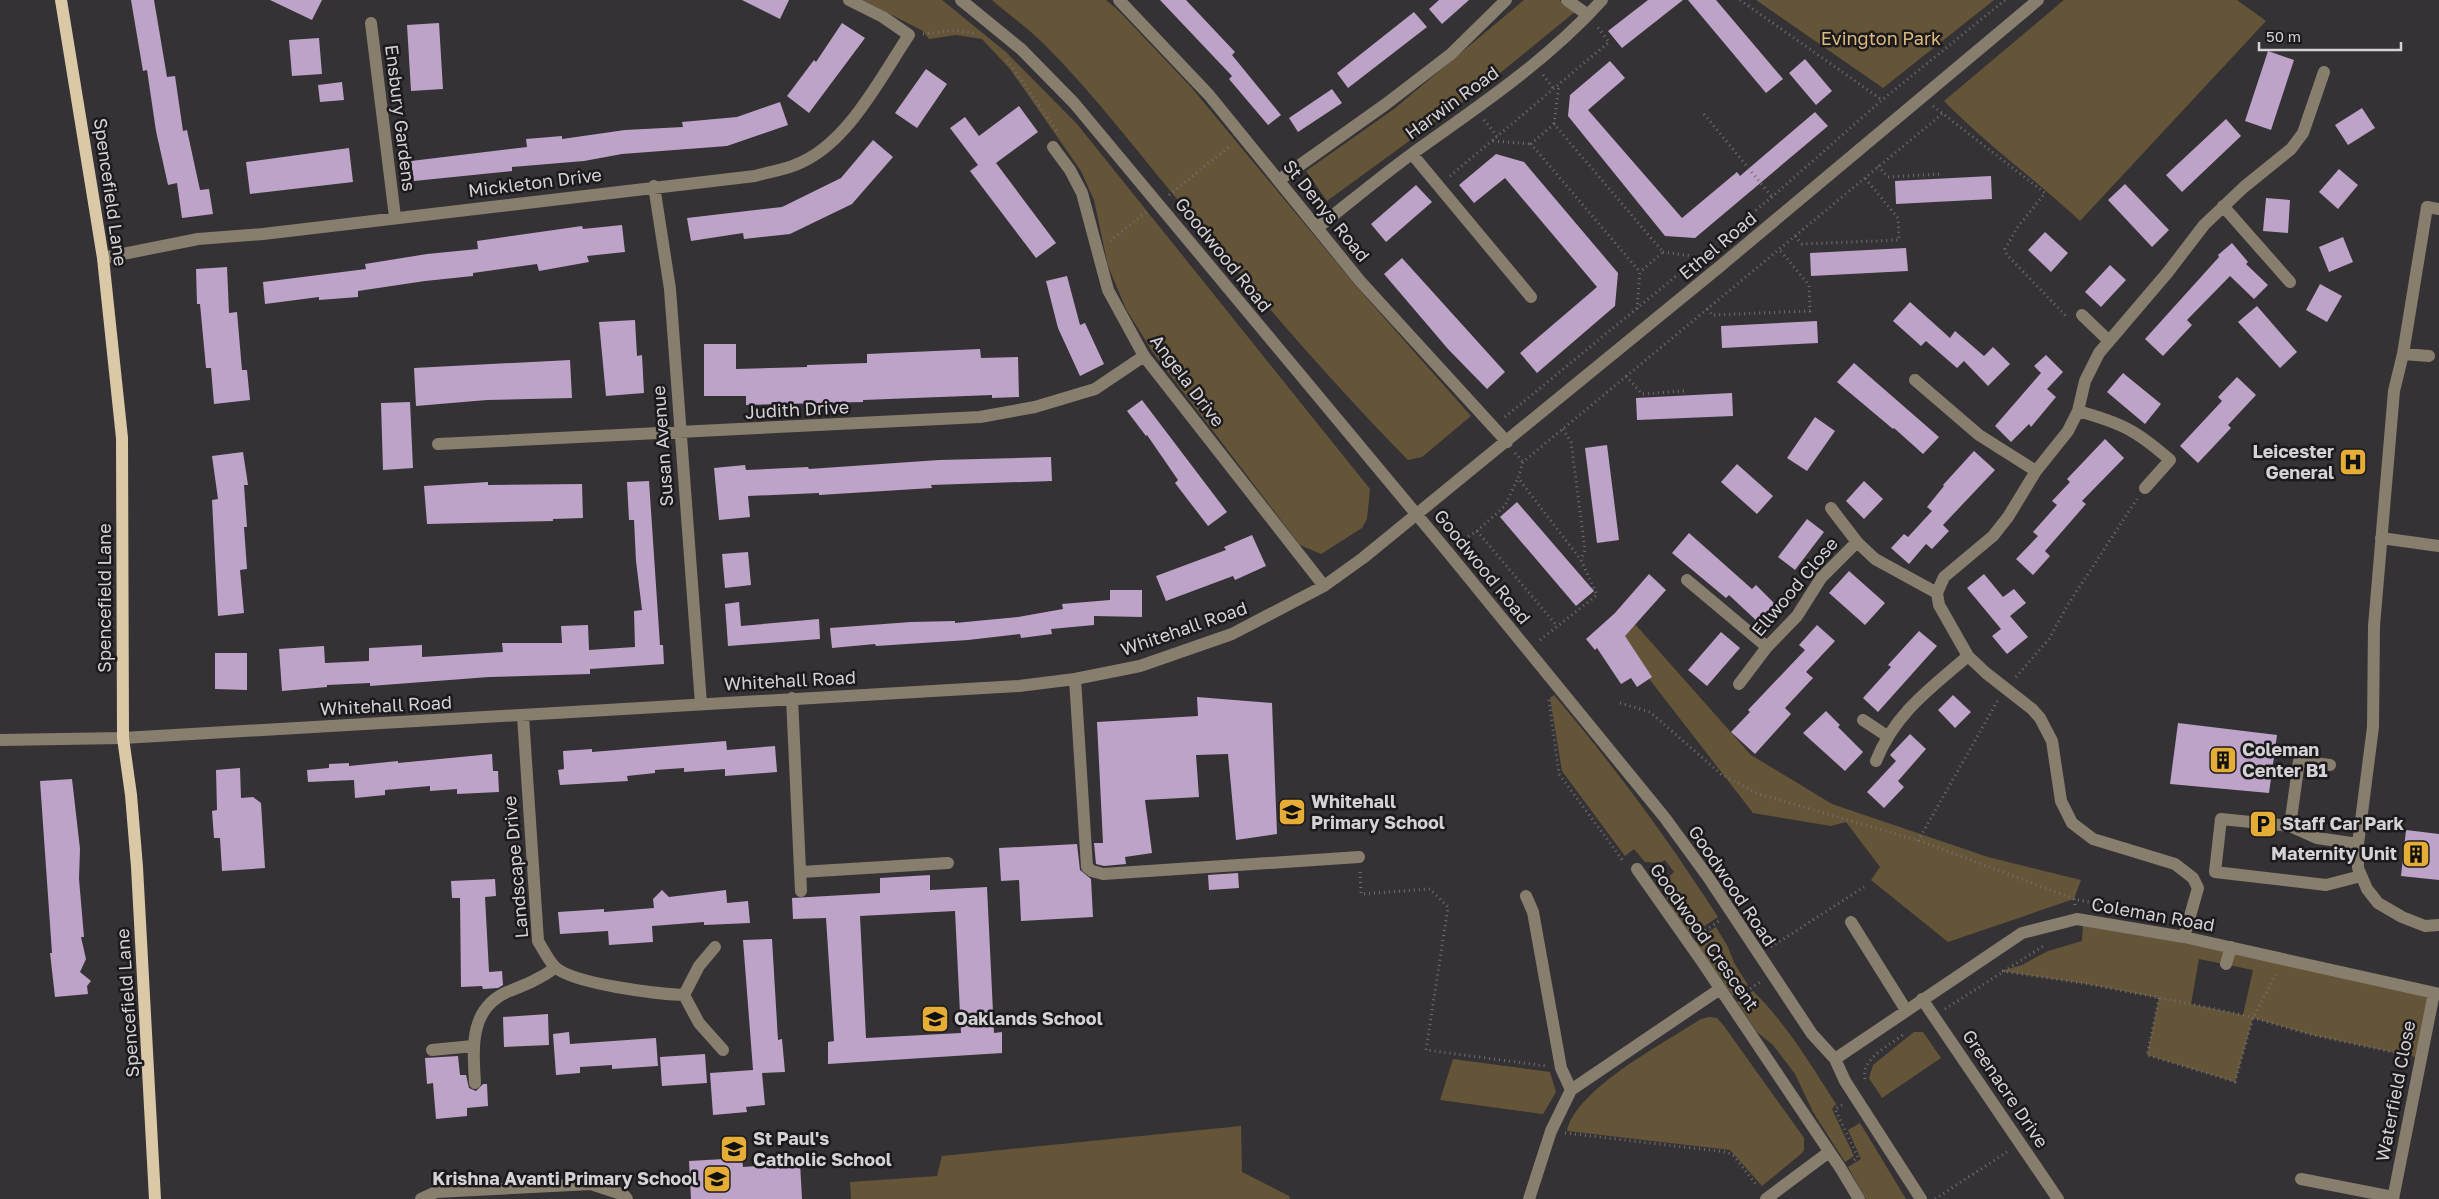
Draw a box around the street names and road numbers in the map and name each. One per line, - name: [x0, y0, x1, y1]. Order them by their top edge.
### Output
- street label: Ensbury Gardens: [381, 43, 421, 192]
- street label: Harwin Road: [1400, 61, 1503, 144]
- street label: Spencefield Lane: [90, 116, 132, 267]
- street label: St Denys Road: [1279, 155, 1375, 266]
- street label: Mickleton Drive: [467, 163, 603, 201]
- street label: Goodwood Road: [1171, 193, 1277, 316]
- street label: Ethel Road: [1674, 207, 1760, 284]
- street label: Angela Drive: [1146, 330, 1230, 431]
- street label: Susan Avenue: [647, 385, 677, 507]
- street label: Judith Drive: [744, 395, 850, 423]
- street label: Goodwood Road: [1430, 505, 1536, 628]
- street label: Spencefield Lane: [93, 523, 115, 673]
- street label: Ellwood Close: [1746, 532, 1842, 640]
- street label: Whitehall Road: [1118, 596, 1250, 660]
- street label: Whitehall Road: [723, 666, 857, 694]
- street label: Whitehall Road: [319, 691, 453, 719]
- street label: Landscape Drive: [498, 795, 532, 939]
- street label: Goodwood Road: [1684, 821, 1781, 950]
- street label: Goodwood Crescent: [1646, 859, 1764, 1014]
- street label: Coleman Road: [2090, 892, 2217, 936]
- street label: Spencefield Lane: [111, 928, 143, 1078]
- street label: Waterfield Close: [2371, 1018, 2419, 1163]
- street label: Greenacre Drive: [1958, 1025, 2053, 1152]

